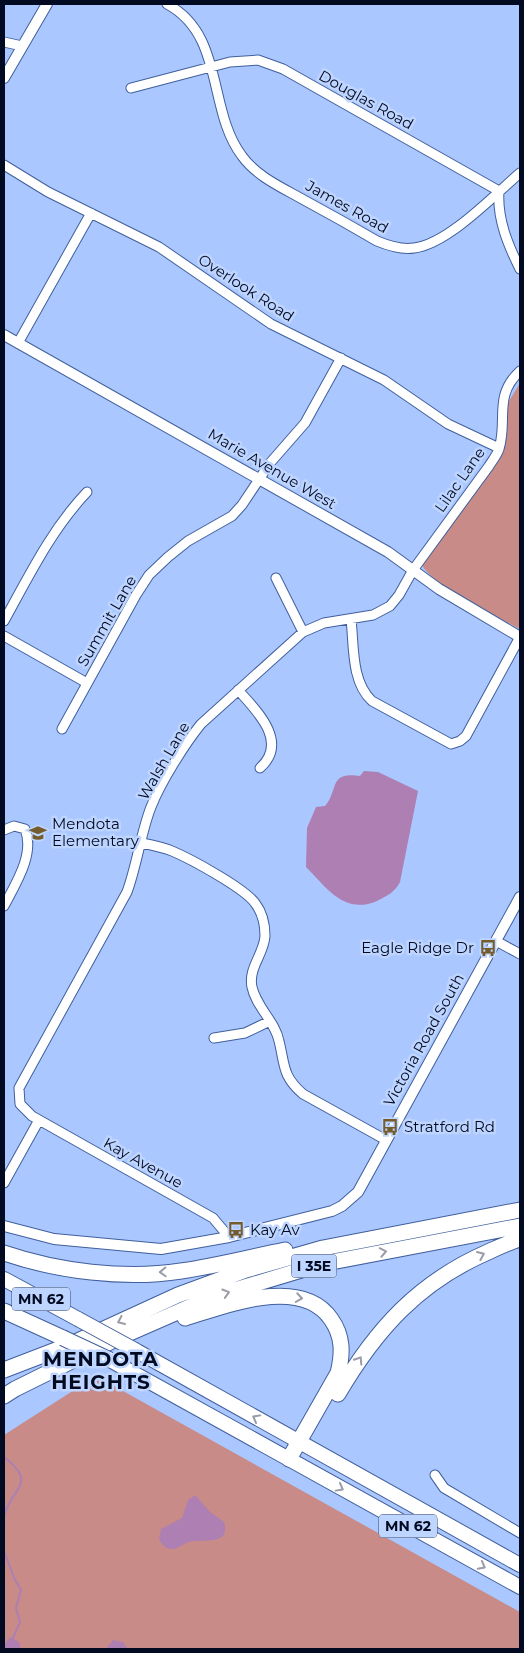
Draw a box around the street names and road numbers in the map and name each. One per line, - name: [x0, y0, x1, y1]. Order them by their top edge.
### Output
- street label: Douglas Road: [315, 66, 417, 133]
- street label: James Road: [302, 176, 392, 237]
- street label: Overlook Road: [195, 250, 298, 326]
- street label: Marie Avenue West: [205, 424, 340, 513]
- street label: Lilac Lane: [430, 444, 489, 516]
- street label: Summit Lane: [73, 572, 140, 670]
- street label: Walsh Lane: [134, 718, 194, 803]
- street label: Victoria Road South: [379, 970, 468, 1109]
- street label: Kay Avenue: [100, 1133, 186, 1192]
- road number: I 35E: [292, 1254, 336, 1278]
- road number: MN 62: [12, 1288, 70, 1310]
- road number: MN 62: [379, 1514, 437, 1538]

